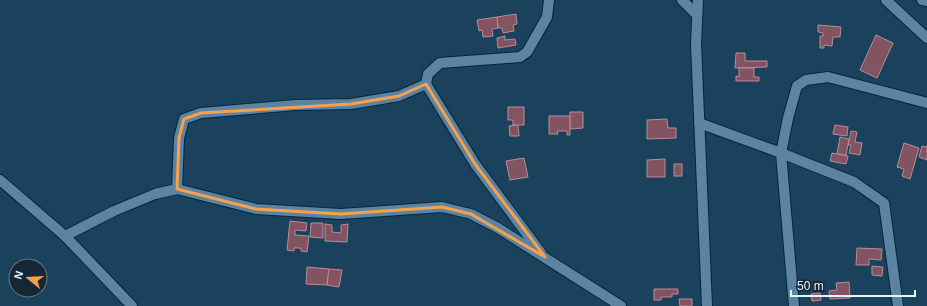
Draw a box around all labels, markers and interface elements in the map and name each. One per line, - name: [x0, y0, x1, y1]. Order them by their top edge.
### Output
- north arrow: [8, 258, 48, 298]
- text: N: [12, 269, 25, 281]
- scale bar: [791, 272, 915, 298]
- text: 50 m: [797, 279, 824, 293]

